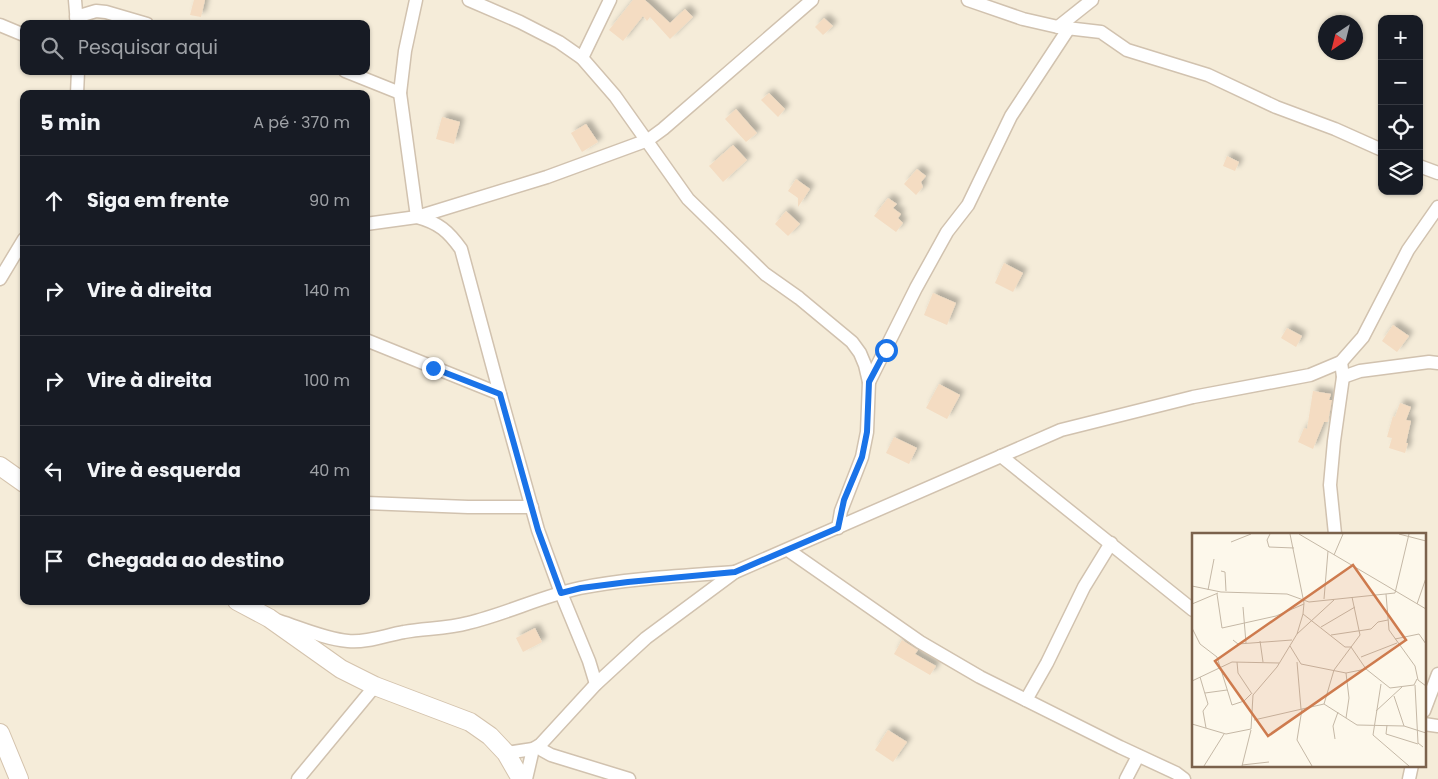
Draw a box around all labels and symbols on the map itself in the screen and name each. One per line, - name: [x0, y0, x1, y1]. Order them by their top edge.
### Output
- north arrow: [1318, 15, 1363, 60]
- route start: [875, 339, 898, 362]
- route end: [422, 357, 445, 380]
- inset map: [1192, 533, 1426, 766]

